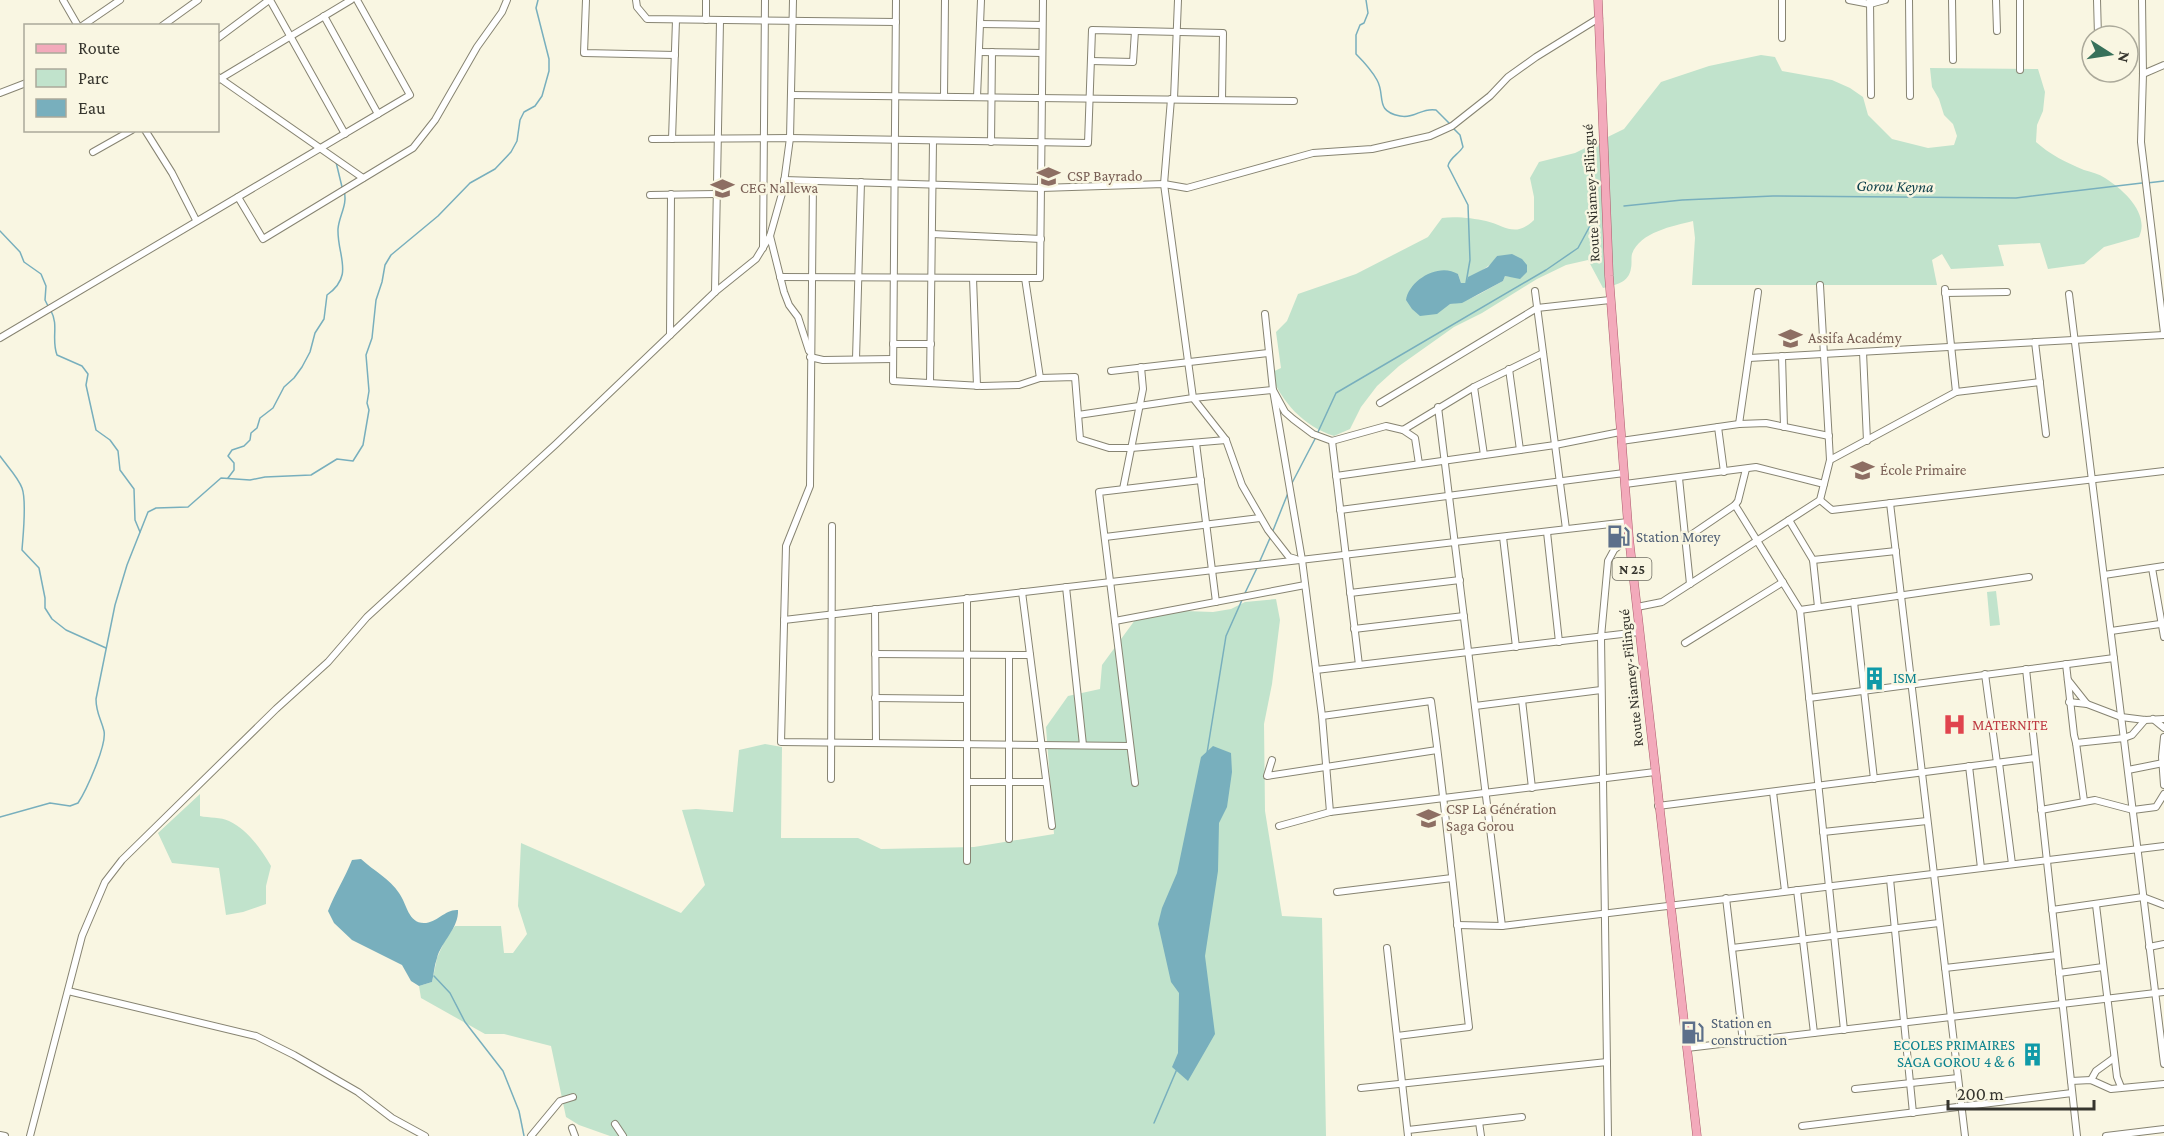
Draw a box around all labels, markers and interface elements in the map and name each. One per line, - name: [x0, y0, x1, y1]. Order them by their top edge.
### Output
- legend: [24, 24, 219, 132]
- north arrow: [2080, 24, 2140, 84]
- text: Route: [78, 38, 120, 58]
- text: N: [2115, 50, 2134, 64]
- text: Parc: [78, 68, 109, 88]
- text: Eau: [78, 98, 106, 118]
- street label: Route Niamey-Filingué: [1579, 123, 1604, 262]
- school or university icon: CSP Bayrado: [1036, 163, 1062, 189]
- place label: CSP Bayrado: [1067, 168, 1143, 185]
- school or university icon: CEG Nallewa: [709, 175, 735, 201]
- water label: Gorou Keyna: [1856, 177, 1934, 196]
- place label: CEG Nallewa: [740, 180, 818, 196]
- school or university icon: Assifa Académy: [1777, 325, 1803, 351]
- place label: Assifa Académy: [1808, 330, 1902, 347]
- school or university icon: École Primaire: [1849, 457, 1875, 483]
- place label: École Primaire: [1880, 462, 1967, 478]
- fuel station icon: Station Morey: [1605, 524, 1631, 550]
- place label: Station Morey: [1636, 529, 1721, 546]
- road number: N 25: [1612, 558, 1652, 580]
- street label: Route Niamey-Filingué: [1616, 608, 1647, 748]
- building icon: ISM: [1862, 665, 1888, 691]
- place label: ISM: [1893, 670, 1917, 686]
- hospital icon: MATERNITE: [1941, 712, 1967, 738]
- place label: MATERNITE: [1972, 717, 2048, 733]
- place label: CSP La Génération Saga Gorou: [1446, 801, 1557, 835]
- school or university icon: CSP La Génération Saga Gorou: [1415, 805, 1441, 831]
- place label: Station en construction: [1711, 1015, 1787, 1048]
- fuel station icon: Station en construction: [1680, 1019, 1706, 1045]
- place label: ECOLES PRIMAIRES SAGA GOROU 4 & 6: [1893, 1037, 2015, 1070]
- building icon: ECOLES PRIMAIRES SAGA GOROU 4 & 6: [2020, 1041, 2046, 1067]
- scale bar: [1948, 1073, 2094, 1111]
- text: 200 m: [1957, 1084, 2004, 1104]

